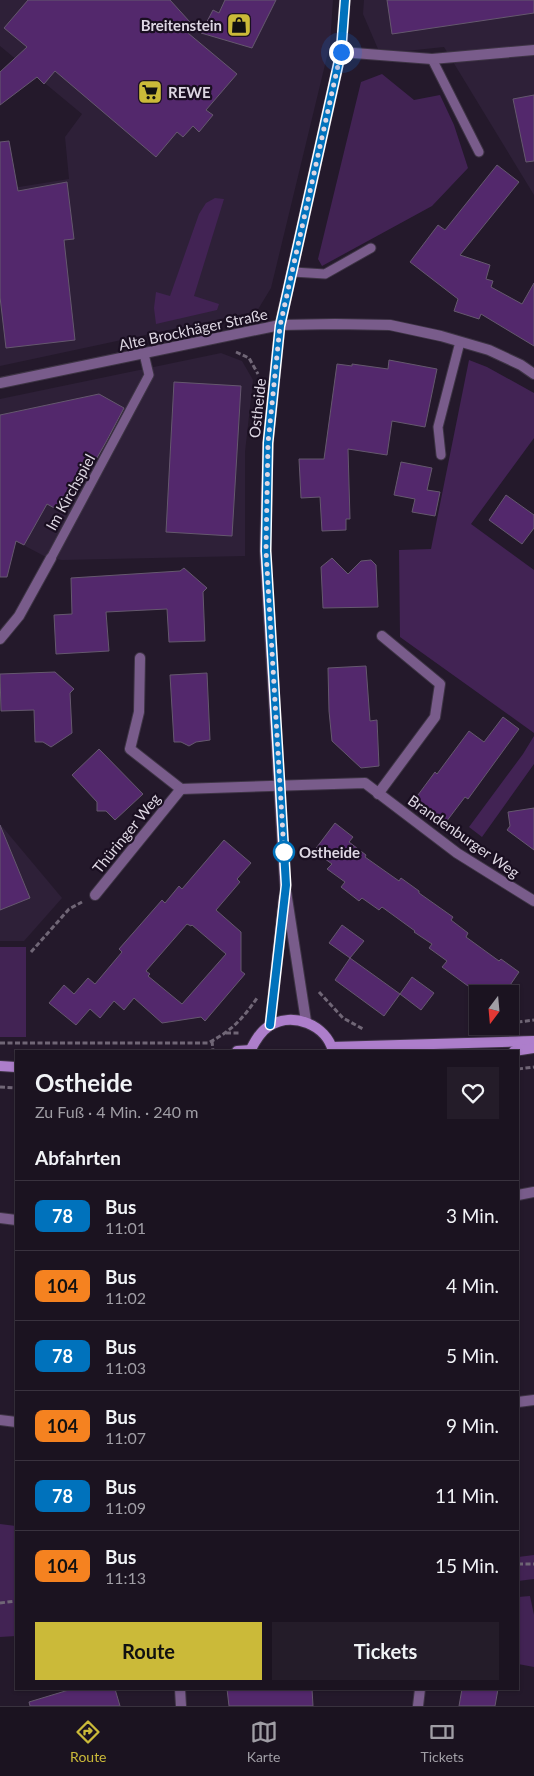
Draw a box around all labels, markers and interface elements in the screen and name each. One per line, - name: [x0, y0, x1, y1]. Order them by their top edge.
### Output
- shop icon: Breitenstein: [226, 12, 252, 38]
- place label: Breitenstein: [141, 16, 222, 34]
- your location: [329, 40, 354, 65]
- supermarket icon: REWE: [137, 79, 163, 105]
- place label: REWE: [168, 83, 211, 101]
- street label: Alte Brockhäger Straße: [117, 304, 269, 354]
- street label: Ostheide: [245, 377, 269, 439]
- street label: Im Kirchspiel: [42, 451, 98, 533]
- street label: Thüringer Weg: [88, 789, 164, 877]
- street label: Brandenburger Weg: [405, 791, 523, 881]
- marker: Ostheide: [273, 841, 295, 863]
- place label: Ostheide: [299, 843, 360, 861]
- north arrow: [469, 985, 519, 1035]
- map controls: [469, 985, 519, 1035]
- button: heart: [447, 1067, 499, 1119]
- text: Ostheide: [35, 1068, 133, 1097]
- text: Zu Fuß · 4 Min. · 240 m: [35, 1102, 198, 1121]
- text: Abfahrten: [35, 1146, 121, 1169]
- text: Bus: [105, 1195, 136, 1218]
- text: 3 Min.: [446, 1204, 499, 1227]
- text: 78: [52, 1205, 73, 1227]
- text: 11:01: [105, 1218, 146, 1237]
- text: Bus: [105, 1265, 136, 1288]
- text: 4 Min.: [446, 1274, 499, 1297]
- text: 104: [47, 1275, 78, 1297]
- text: 11:02: [105, 1288, 146, 1307]
- text: Bus: [105, 1335, 136, 1358]
- text: 5 Min.: [446, 1344, 499, 1367]
- text: 78: [52, 1345, 73, 1367]
- text: 11:03: [105, 1358, 146, 1377]
- text: Bus: [105, 1405, 136, 1428]
- text: 9 Min.: [446, 1414, 499, 1437]
- text: 104: [47, 1415, 78, 1437]
- text: 11:07: [105, 1428, 146, 1447]
- text: Bus: [105, 1475, 136, 1498]
- text: 11 Min.: [435, 1484, 499, 1507]
- text: 78: [52, 1485, 73, 1507]
- text: 11:09: [105, 1498, 146, 1517]
- text: Bus: [105, 1545, 136, 1568]
- text: 15 Min.: [435, 1554, 499, 1577]
- text: 104: [47, 1555, 78, 1577]
- text: 11:13: [105, 1568, 146, 1587]
- button: Route: [35, 1622, 262, 1680]
- button: Tickets: [272, 1622, 499, 1680]
- tab: Route: [70, 1718, 107, 1765]
- tab: Karte: [247, 1718, 280, 1765]
- tab: Tickets: [421, 1718, 464, 1765]

